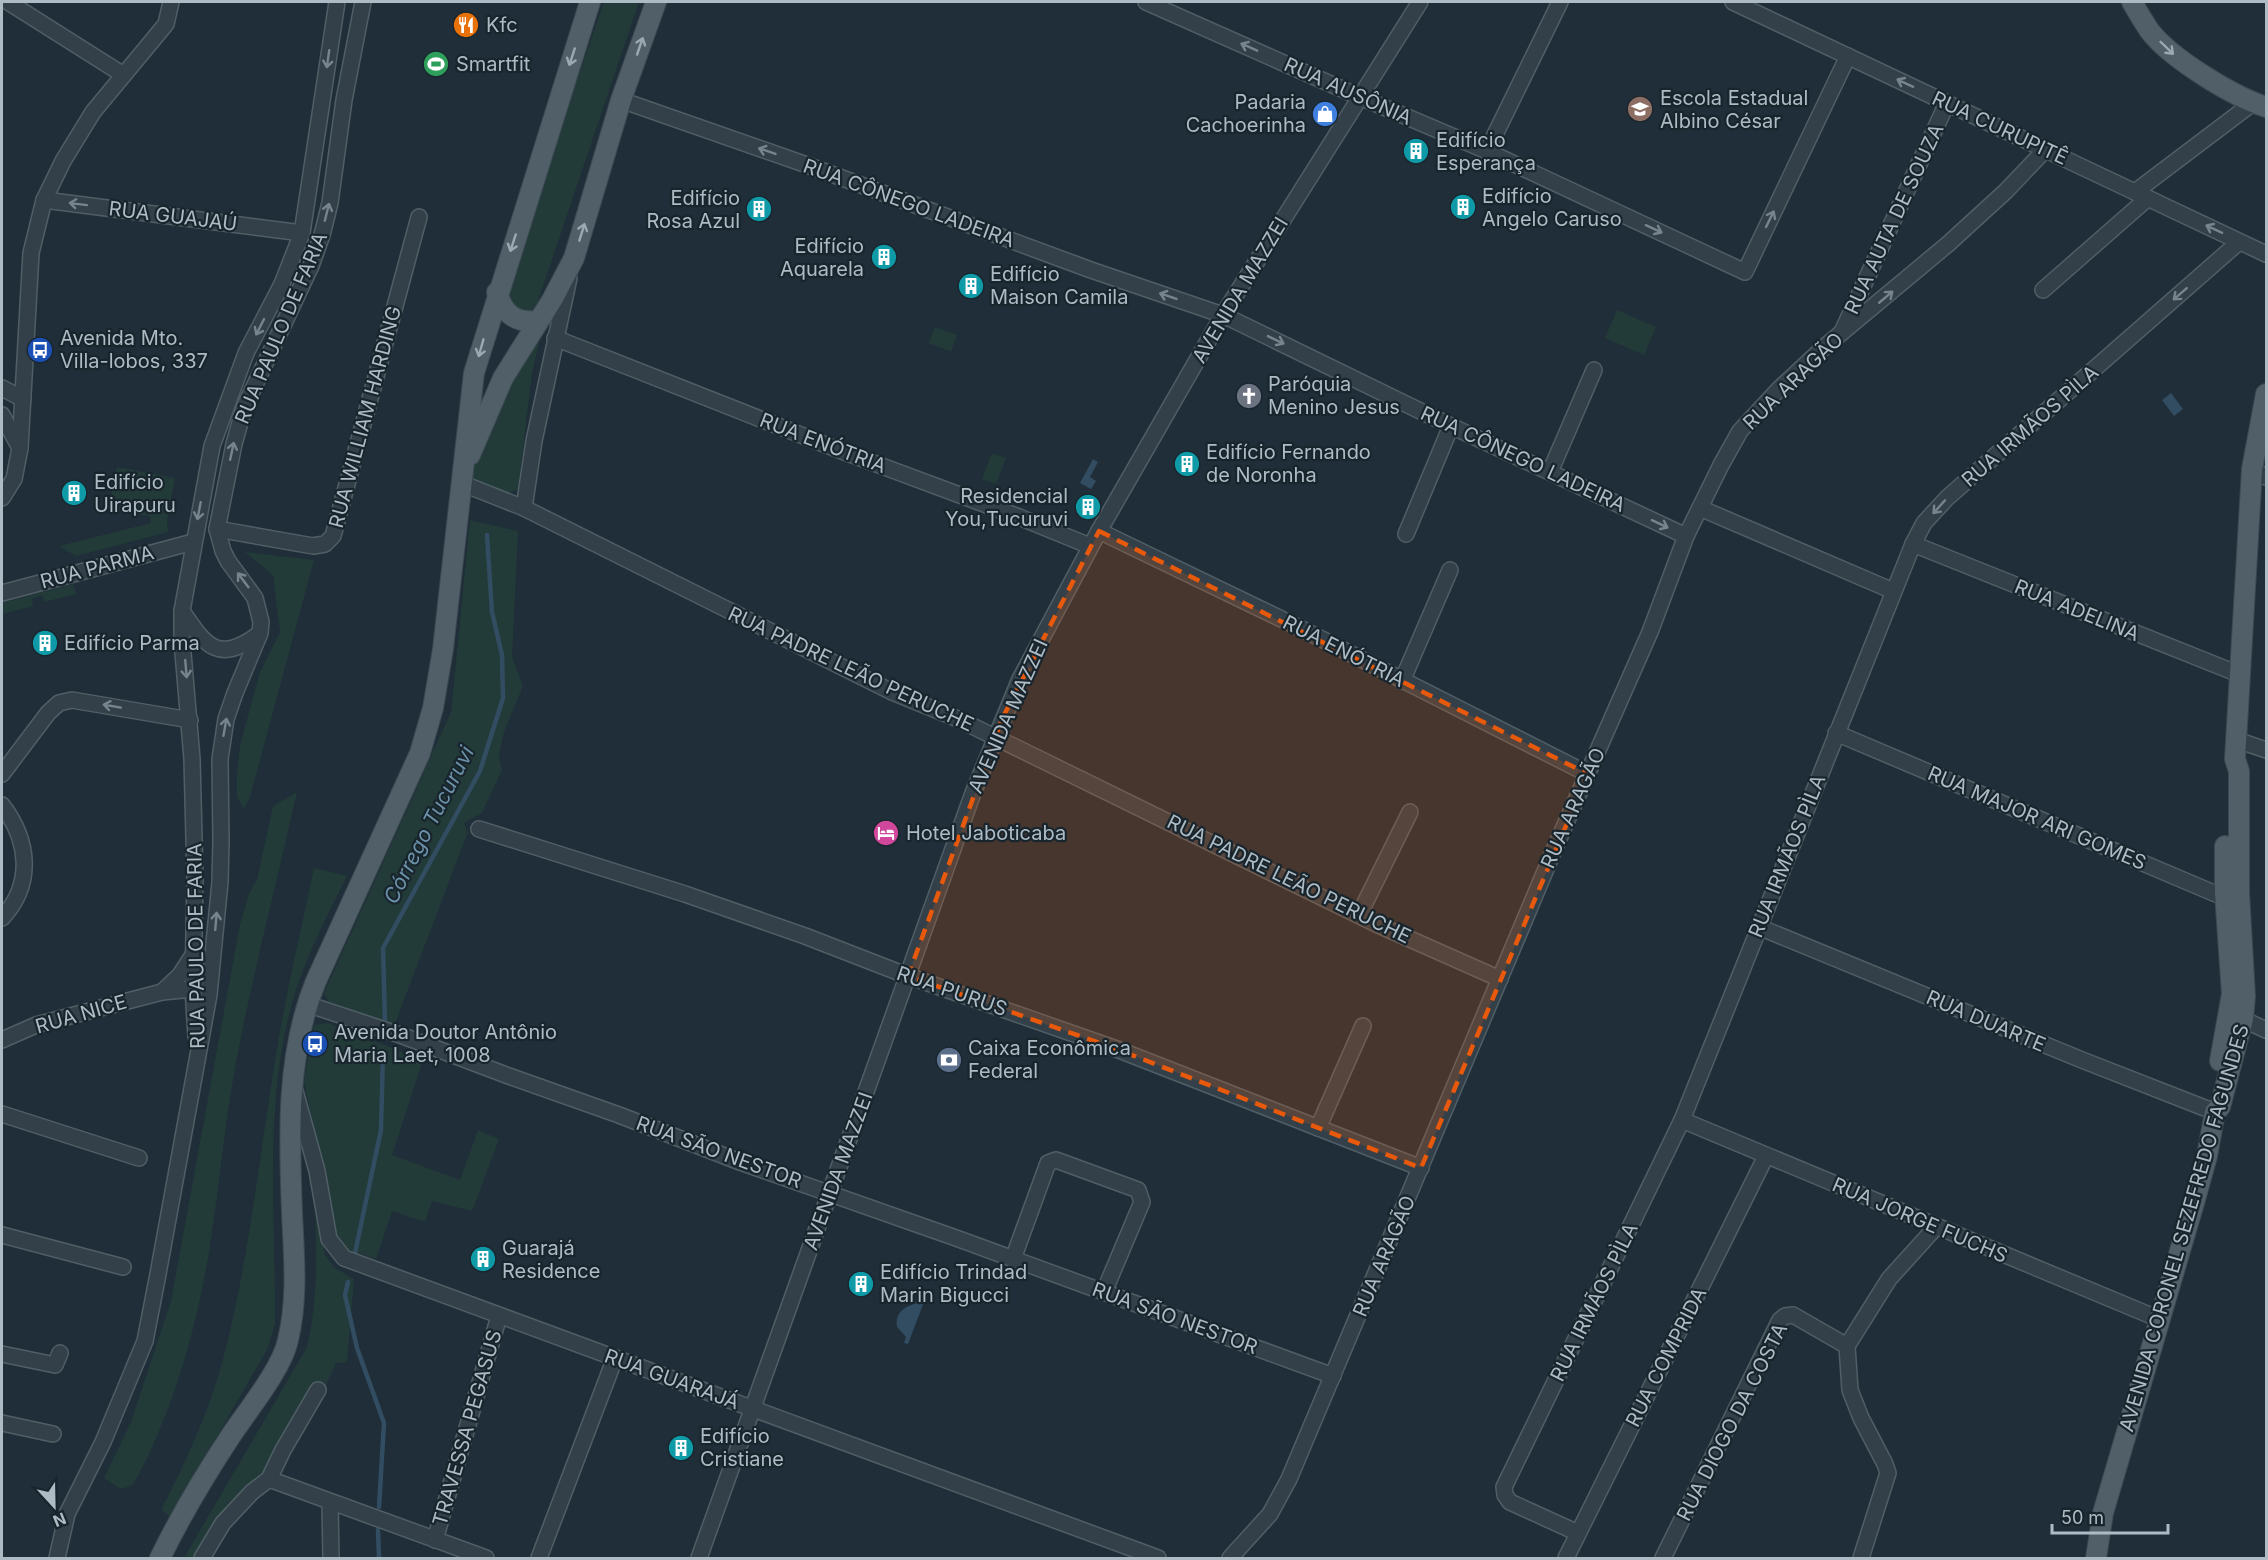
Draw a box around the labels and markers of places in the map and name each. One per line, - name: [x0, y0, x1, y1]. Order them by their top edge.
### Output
- restaurant icon: Kfc: [451, 10, 481, 40]
- place label: Kfc: [486, 13, 518, 37]
- sports icon: Smartfit: [421, 49, 451, 79]
- place label: Smartfit: [456, 52, 531, 76]
- place label: Escola Estadual Albino César: [1660, 86, 1808, 133]
- place label: Padaria Cachoerinha: [1186, 90, 1306, 137]
- school or university icon: Escola Estadual Albino César: [1625, 94, 1655, 124]
- shop icon: Padaria Cachoerinha: [1310, 99, 1340, 129]
- place label: Edifício Esperança: [1436, 128, 1536, 175]
- building icon: Edifício Esperança: [1401, 136, 1431, 166]
- place label: Edifício Angelo Caruso: [1482, 184, 1622, 231]
- place label: Edifício Rosa Azul: [647, 186, 740, 233]
- building icon: Edifício Angelo Caruso: [1448, 192, 1478, 222]
- building icon: Edifício Rosa Azul: [744, 194, 774, 224]
- place label: Edifício Aquarela: [780, 234, 864, 281]
- building icon: Edifício Aquarela: [869, 242, 899, 272]
- place label: Edifício Maison Camila: [990, 262, 1128, 309]
- building icon: Edifício Maison Camila: [956, 271, 986, 301]
- place label: Avenida Mto. Villa-lobos, 337: [60, 326, 208, 373]
- bus stop icon: Avenida Mto. Villa-lobos, 337: [25, 335, 55, 365]
- place label: Paróquia Menino Jesus: [1268, 372, 1400, 419]
- church icon: Paróquia Menino Jesus: [1234, 381, 1264, 411]
- place label: Edifício Fernando de Noronha: [1206, 440, 1371, 487]
- building icon: Edifício Fernando de Noronha: [1172, 449, 1202, 479]
- place label: Edifício Uirapuru: [94, 470, 176, 517]
- building icon: Edifício Uirapuru: [59, 478, 89, 508]
- place label: Residencial You,Tucuruvi: [945, 484, 1068, 531]
- building icon: Residencial You,Tucuruvi: [1073, 492, 1103, 522]
- building icon: Edifício Parma: [30, 628, 60, 658]
- place label: Edifício Parma: [64, 631, 200, 655]
- hotel icon: Hotel Jaboticaba: [871, 818, 901, 848]
- place label: Hotel Jaboticaba: [906, 821, 1066, 845]
- place label: Avenida Doutor Antônio Maria Laet, 1008: [334, 1020, 557, 1067]
- bus stop icon: Avenida Doutor Antônio Maria Laet, 1008: [300, 1029, 330, 1059]
- place label: Caixa Econômica Federal: [968, 1036, 1131, 1083]
- bank icon: Caixa Econômica Federal: [934, 1045, 964, 1075]
- place label: Guarajá Residence: [502, 1236, 600, 1283]
- building icon: Guarajá Residence: [468, 1244, 498, 1274]
- place label: Edifício Trindad Marin Bigucci: [880, 1260, 1027, 1307]
- building icon: Edifício Trindad Marin Bigucci: [846, 1269, 876, 1299]
- place label: Edifício Cristiane: [700, 1424, 784, 1471]
- building icon: Edifício Cristiane: [666, 1433, 696, 1463]

